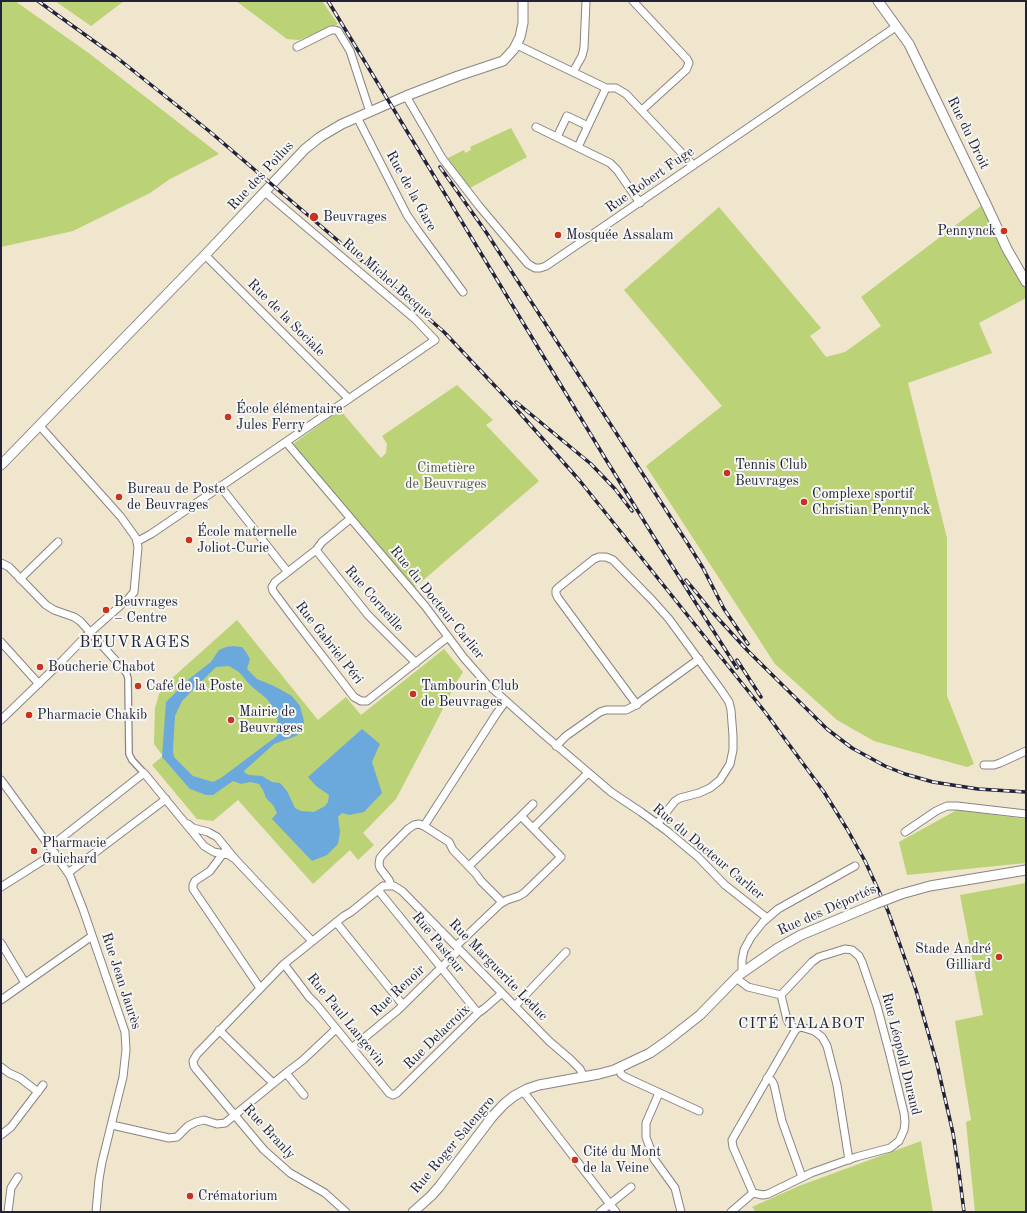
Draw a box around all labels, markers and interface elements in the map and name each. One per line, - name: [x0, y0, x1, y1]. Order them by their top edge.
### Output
- street label: Rue du Droit: [943, 94, 993, 172]
- street label: Rue des Poilus: [225, 138, 297, 214]
- street label: Rue Robert Fuge: [603, 143, 697, 217]
- street label: Rue de la Gare: [382, 148, 440, 234]
- place label: Beuvrages: [323, 209, 387, 225]
- marker: Beuvrages: [308, 211, 320, 223]
- place label: Pennynck: [937, 223, 996, 239]
- marker: Pennynck: [999, 226, 1009, 236]
- place label: Mosquée Assalam: [566, 227, 674, 243]
- marker: Mosquée Assalam: [553, 230, 563, 240]
- street label: Rue Michel Becque: [338, 235, 436, 323]
- street label: Rue de la Sociale: [244, 276, 328, 360]
- place label: École élémentaire Jules Ferry: [236, 401, 342, 434]
- marker: École élémentaire Jules Ferry: [223, 412, 233, 422]
- place label: Tennis Club Beuvrages: [735, 457, 807, 490]
- park label: Cimetière de Beuvrages: [405, 460, 487, 492]
- marker: Tennis Club Beuvrages: [722, 468, 732, 478]
- place label: Bureau de Poste de Beuvrages: [127, 481, 225, 514]
- place label: Complexe sportif Christian Pennynck: [812, 486, 930, 518]
- marker: Bureau de Poste de Beuvrages: [114, 492, 124, 502]
- marker: Complexe sportif Christian Pennynck: [799, 497, 809, 507]
- place label: École maternelle Joliot-Curie: [197, 524, 297, 556]
- marker: École maternelle Joliot-Curie: [184, 535, 194, 545]
- street label: Rue du Docteur Carlier: [386, 543, 488, 663]
- street label: Rue Corneille: [341, 563, 407, 635]
- place label: Beuvrages – Centre: [114, 594, 178, 626]
- street label: Rue Gabriel Péri: [291, 598, 367, 688]
- marker: Beuvrages – Centre: [101, 605, 111, 615]
- district label: BEUVRAGES: [79, 633, 191, 653]
- place label: Boucherie Chabot: [48, 659, 155, 675]
- marker: Boucherie Chabot: [35, 662, 45, 672]
- place label: Café de la Poste: [146, 678, 243, 694]
- place label: Tambourin Club de Beuvrages: [421, 678, 519, 710]
- marker: Café de la Poste: [133, 681, 143, 691]
- marker: Tambourin Club de Beuvrages: [408, 689, 418, 699]
- place label: Mairie de Beuvrages: [239, 704, 303, 736]
- place label: Pharmacie Chakib: [37, 707, 147, 723]
- marker: Pharmacie Chakib: [24, 710, 34, 720]
- marker: Mairie de Beuvrages: [226, 715, 236, 725]
- street label: Rue du Docteur Carlier: [649, 800, 767, 904]
- place label: Pharmacie Guichard: [42, 835, 106, 868]
- marker: Pharmacie Guichard: [29, 846, 39, 856]
- street label: Rue des Déportés: [775, 881, 879, 939]
- street label: Rue Pasteur: [408, 909, 468, 977]
- street label: Rue Marguerite Leduc: [445, 916, 551, 1024]
- street label: Rue Jean Jaurès: [97, 931, 145, 1031]
- place label: Stade André Gilliard: [915, 941, 991, 974]
- marker: Stade André Gilliard: [994, 952, 1004, 962]
- street label: Rue Renoir: [367, 962, 429, 1020]
- street label: Rue Paul Langevin: [303, 970, 389, 1070]
- street label: Rue Léopold Durand: [878, 991, 924, 1117]
- street label: Rue Delacroix: [400, 1001, 474, 1073]
- district label: CITÉ TALABOT: [738, 1015, 866, 1033]
- street label: Rue Roger Salengro: [407, 1093, 499, 1197]
- street label: Rue Branly: [239, 1101, 299, 1163]
- place label: Cité du Mont de la Veine: [583, 1144, 661, 1176]
- marker: Cité du Mont de la Veine: [570, 1155, 580, 1165]
- place label: Crématorium: [198, 1188, 278, 1204]
- marker: Crématorium: [185, 1191, 195, 1201]

